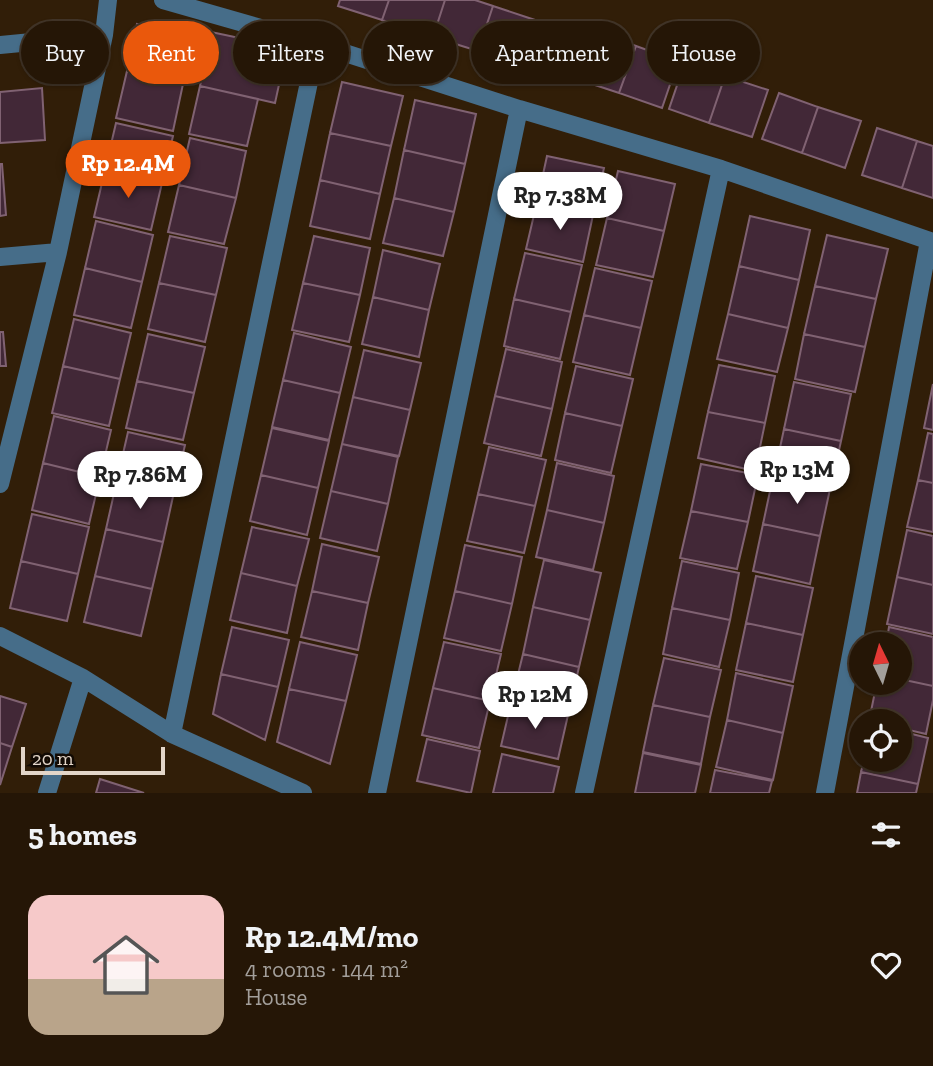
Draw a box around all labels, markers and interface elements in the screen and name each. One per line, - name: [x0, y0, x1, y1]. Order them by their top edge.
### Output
- chip: Buy: [21, 21, 109, 84]
- chip: Rent: [123, 21, 219, 84]
- chip: Filters: [233, 21, 349, 84]
- chip: New: [363, 21, 457, 84]
- chip: Apartment: [471, 21, 633, 84]
- chip: House: [647, 21, 760, 84]
- pin: Rp 12.4M: [56, 140, 200, 200]
- text: Rp 12.4M: [82, 149, 174, 177]
- pin: Rp 7.38M: [488, 173, 632, 232]
- text: Rp 7.38M: [513, 181, 607, 209]
- pin: Rp 13M: [740, 447, 854, 506]
- pin: Rp 7.86M: [68, 452, 212, 511]
- text: Rp 13M: [760, 455, 834, 483]
- text: Rp 7.86M: [93, 460, 187, 488]
- north arrow: [849, 632, 912, 695]
- map controls: [849, 632, 912, 772]
- pin: Rp 12M: [478, 672, 592, 731]
- text: Rp 12M: [498, 680, 572, 708]
- button: locate: [849, 709, 912, 772]
- scale bar: [21, 744, 164, 776]
- text: 20 m: [32, 747, 73, 770]
- icon: filters: [867, 816, 905, 854]
- text: 5 homes: [28, 817, 137, 853]
- text: Rp 12.4M/mo: [245, 919, 418, 955]
- icon: home: [84, 923, 168, 1007]
- icon: heart: [867, 946, 905, 984]
- text: 4 rooms · 144 m²: [245, 955, 408, 983]
- text: House: [245, 983, 307, 1011]

